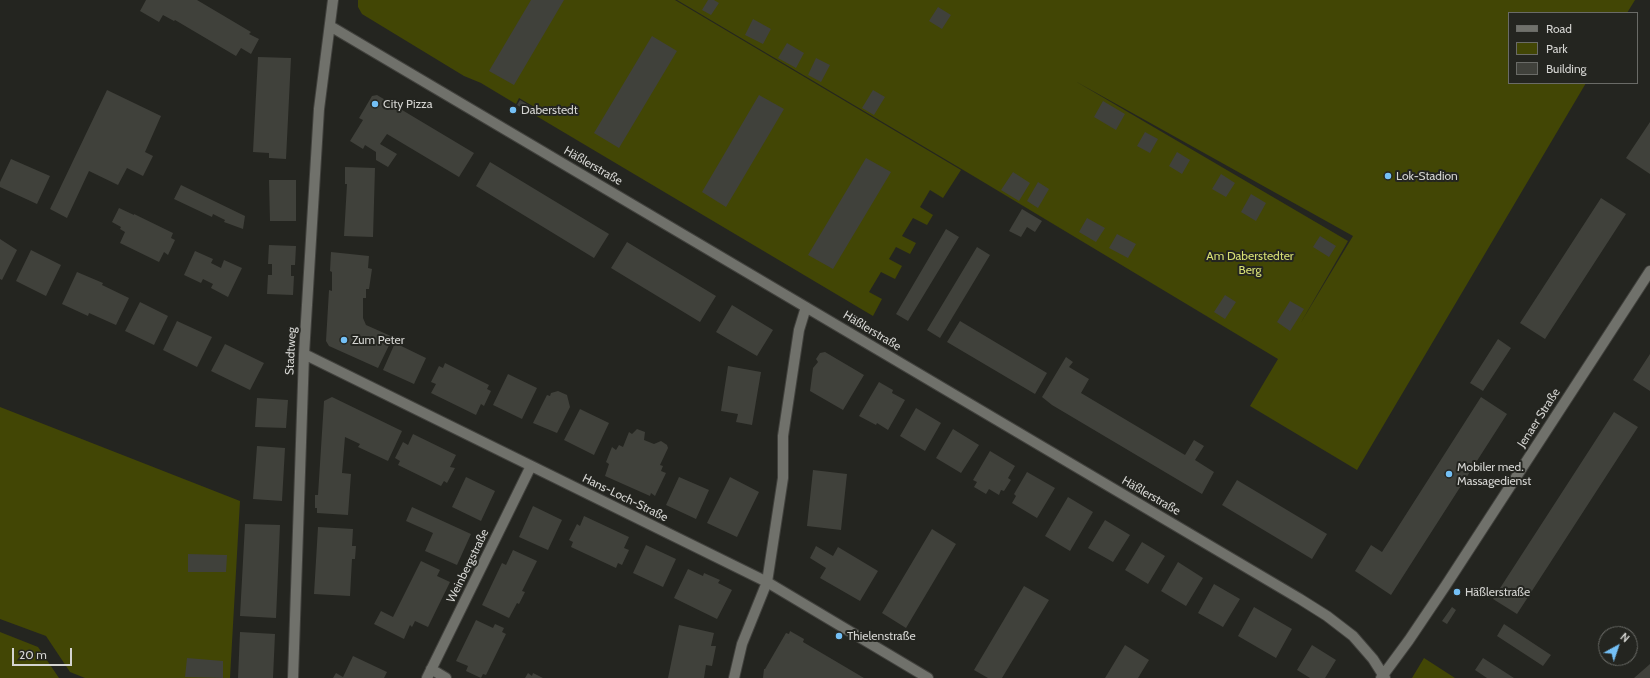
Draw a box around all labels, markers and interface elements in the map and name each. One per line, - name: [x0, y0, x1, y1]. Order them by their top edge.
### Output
- legend: [1508, 12, 1638, 84]
- text: Road: [1546, 21, 1572, 36]
- text: Park: [1546, 41, 1568, 56]
- text: Building: [1546, 61, 1587, 76]
- place label: City Pizza: [383, 97, 433, 111]
- marker: City Pizza: [370, 99, 380, 109]
- place label: Daberstedt: [521, 103, 578, 117]
- marker: Daberstedt: [508, 105, 518, 115]
- street label: Häßlerstraße: [561, 143, 625, 189]
- place label: Lok-Stadion: [1396, 169, 1458, 183]
- marker: Lok-Stadion: [1383, 171, 1393, 181]
- park label: Am Daberstedter Berg: [1206, 249, 1294, 277]
- street label: Häßlerstraße: [840, 308, 904, 354]
- street label: Stadtweg: [283, 327, 299, 375]
- place label: Zum Peter: [352, 333, 404, 347]
- marker: Zum Peter: [339, 335, 349, 345]
- street label: Jenaer Straße: [1515, 386, 1563, 450]
- place label: Mobiler med. Massagedienst: [1457, 460, 1531, 488]
- marker: Mobiler med. Massagedienst: [1444, 469, 1454, 479]
- street label: Hans-Loch-Straße: [580, 471, 670, 525]
- street label: Häßlerstraße: [1119, 473, 1183, 519]
- street label: Weinbergstraße: [444, 527, 492, 605]
- place label: Häßlerstraße: [1465, 585, 1530, 599]
- marker: Häßlerstraße: [1452, 587, 1462, 597]
- north arrow: [1598, 626, 1638, 666]
- place label: Thielenstraße: [847, 629, 916, 643]
- text: N: [1618, 630, 1633, 645]
- marker: Thielenstraße: [834, 631, 844, 641]
- scale bar: [14, 640, 74, 666]
- text: 20 m: [19, 647, 47, 662]

